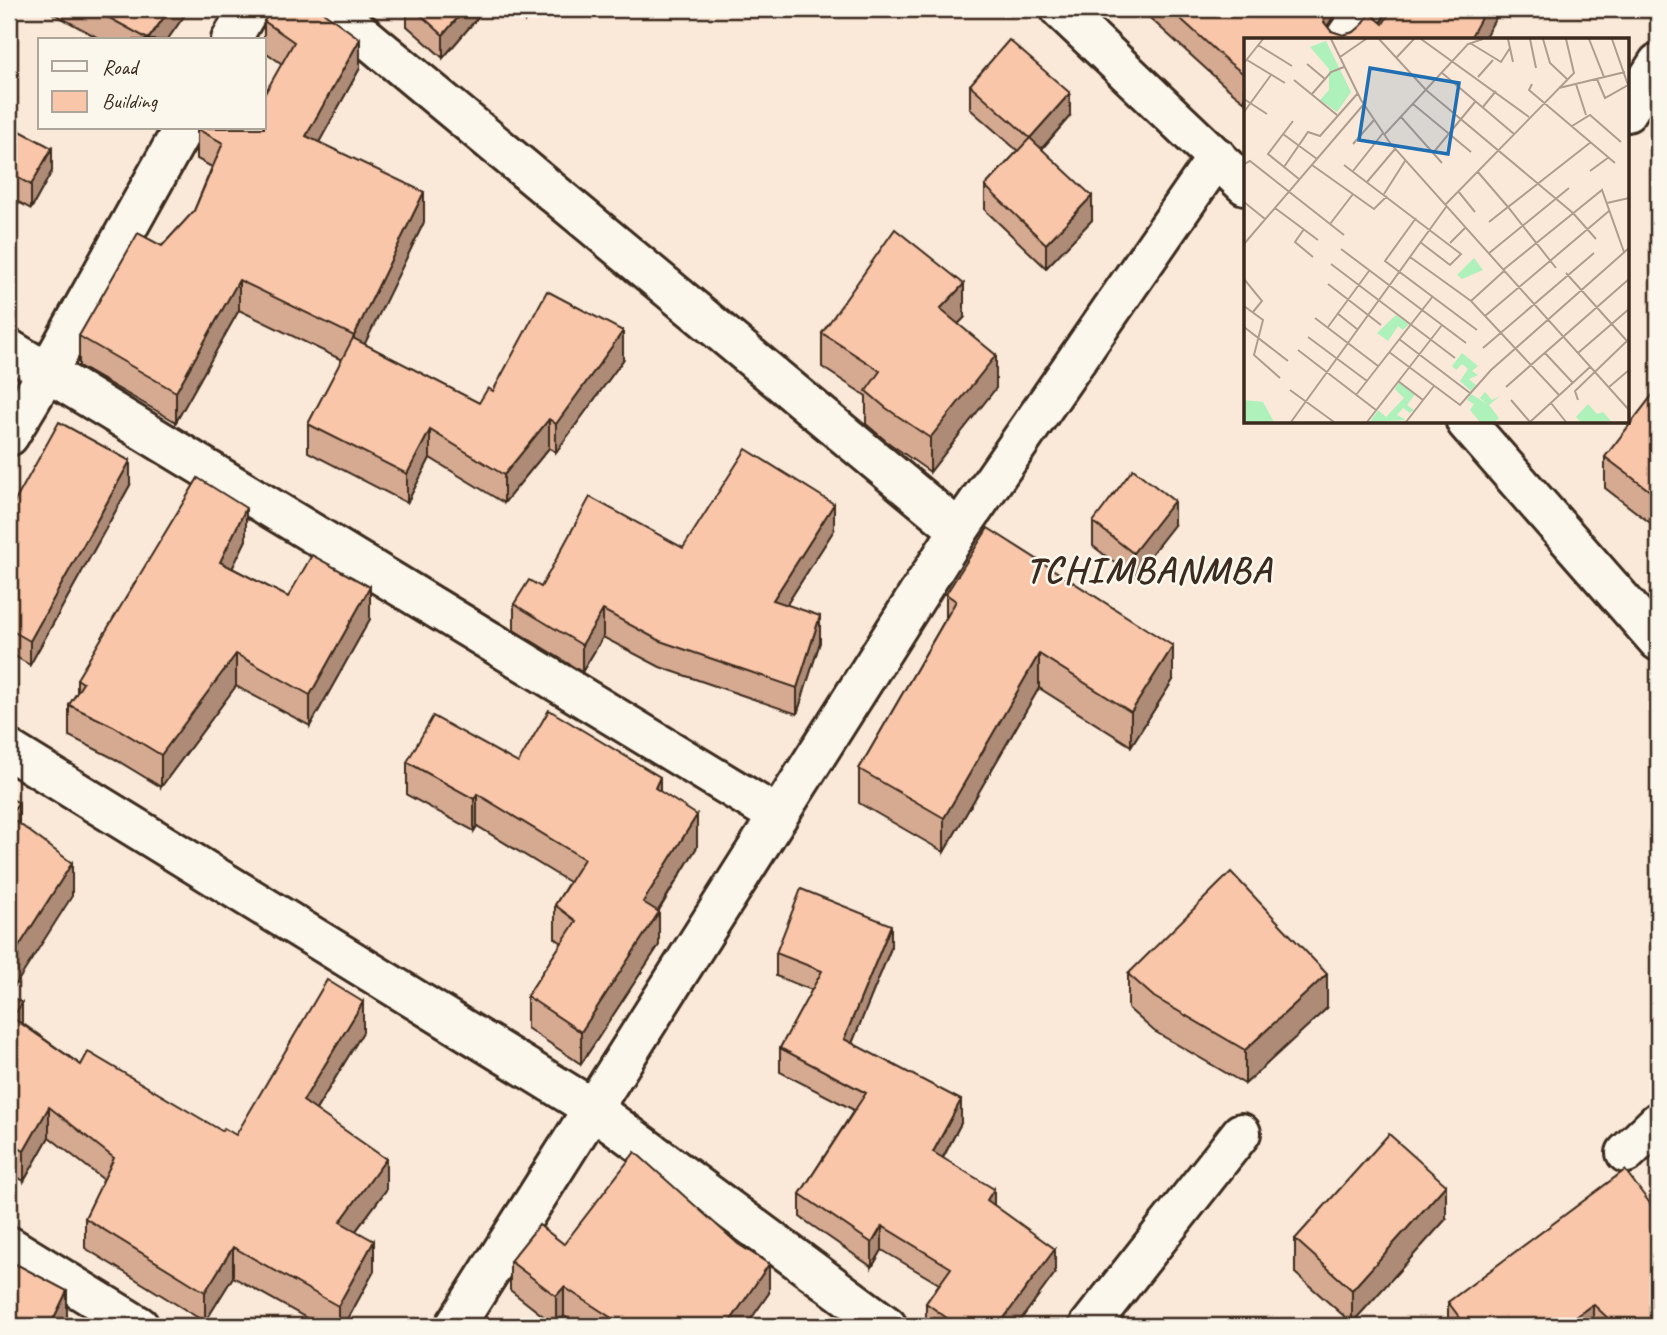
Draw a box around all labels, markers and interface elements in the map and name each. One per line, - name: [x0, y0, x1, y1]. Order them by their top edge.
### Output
- legend: [38, 38, 266, 130]
- inset map: [1244, 38, 1628, 424]
- text: Road: [102, 54, 141, 80]
- text: Building: [102, 88, 159, 114]
- district label: TCHIMBANMBA: [1025, 546, 1274, 593]

